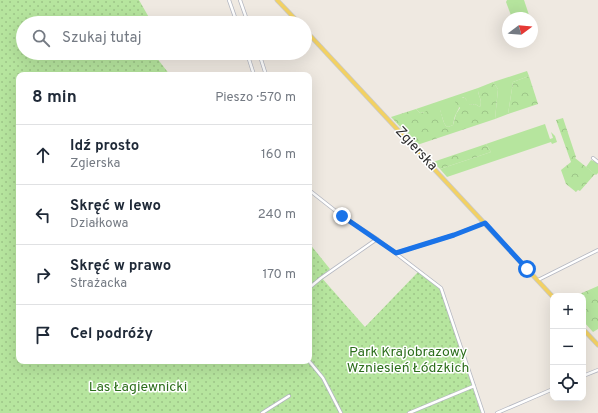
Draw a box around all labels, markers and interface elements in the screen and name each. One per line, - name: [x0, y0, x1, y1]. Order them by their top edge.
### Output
- north arrow: [502, 12, 538, 48]
- search box: [16, 16, 312, 60]
- icon: search: [30, 27, 52, 49]
- text: Szukaj tutaj: [62, 29, 142, 48]
- text: 8 min: [32, 87, 77, 109]
- text: Pieszo · 570 m: [215, 90, 296, 106]
- street label: Zgierska: [391, 123, 441, 175]
- text: Idź prosto: [70, 137, 139, 156]
- icon: ahead: [32, 144, 54, 166]
- text: 160 m: [261, 147, 296, 163]
- text: Zgierska: [70, 156, 120, 172]
- text: Skręć w lewo: [70, 197, 161, 216]
- icon: left: [32, 204, 54, 226]
- text: 240 m: [258, 207, 296, 223]
- route end: [333, 207, 351, 225]
- text: Działkowa: [70, 216, 128, 232]
- text: Skręć w prawo: [70, 257, 171, 276]
- route start: [518, 260, 536, 278]
- icon: right: [32, 264, 54, 286]
- text: 170 m: [262, 267, 296, 283]
- text: Strażacka: [70, 276, 127, 292]
- map controls: [550, 293, 586, 401]
- button: +: [550, 293, 586, 329]
- icon: arrive: [32, 324, 54, 346]
- text: Cel podróży: [70, 325, 153, 344]
- button: −: [550, 329, 586, 365]
- park label: Park Krajobrazowy Wzniesień Łódzkich: [347, 344, 469, 377]
- button: locate: [550, 365, 586, 401]
- park label: Las Łagiewnicki: [89, 379, 187, 396]

